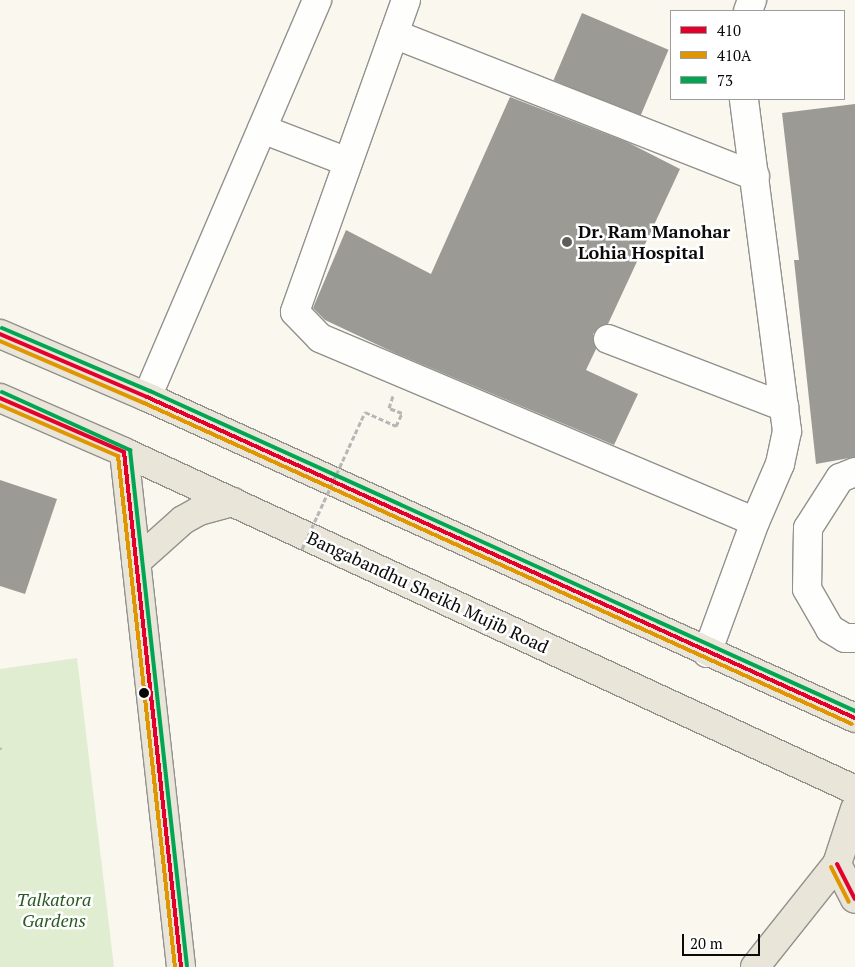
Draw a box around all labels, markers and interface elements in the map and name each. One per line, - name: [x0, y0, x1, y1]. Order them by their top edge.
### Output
- legend: [670, 10, 845, 100]
- text: 410: [717, 20, 741, 40]
- text: 410A: [717, 45, 751, 65]
- text: 73: [717, 70, 733, 90]
- place label: Dr. Ram Manohar Lohia Hospital: [578, 221, 731, 264]
- marker: Dr. Ram Manohar Lohia Hospital: [560, 235, 574, 249]
- street label: Bangabandhu Sheikh Mujib Road: [304, 526, 552, 658]
- unlabelled marker: [139, 688, 149, 698]
- park label: Talkatora Gardens: [17, 889, 91, 932]
- scale bar: [685, 924, 762, 956]
- text: 20 m: [690, 933, 723, 953]

